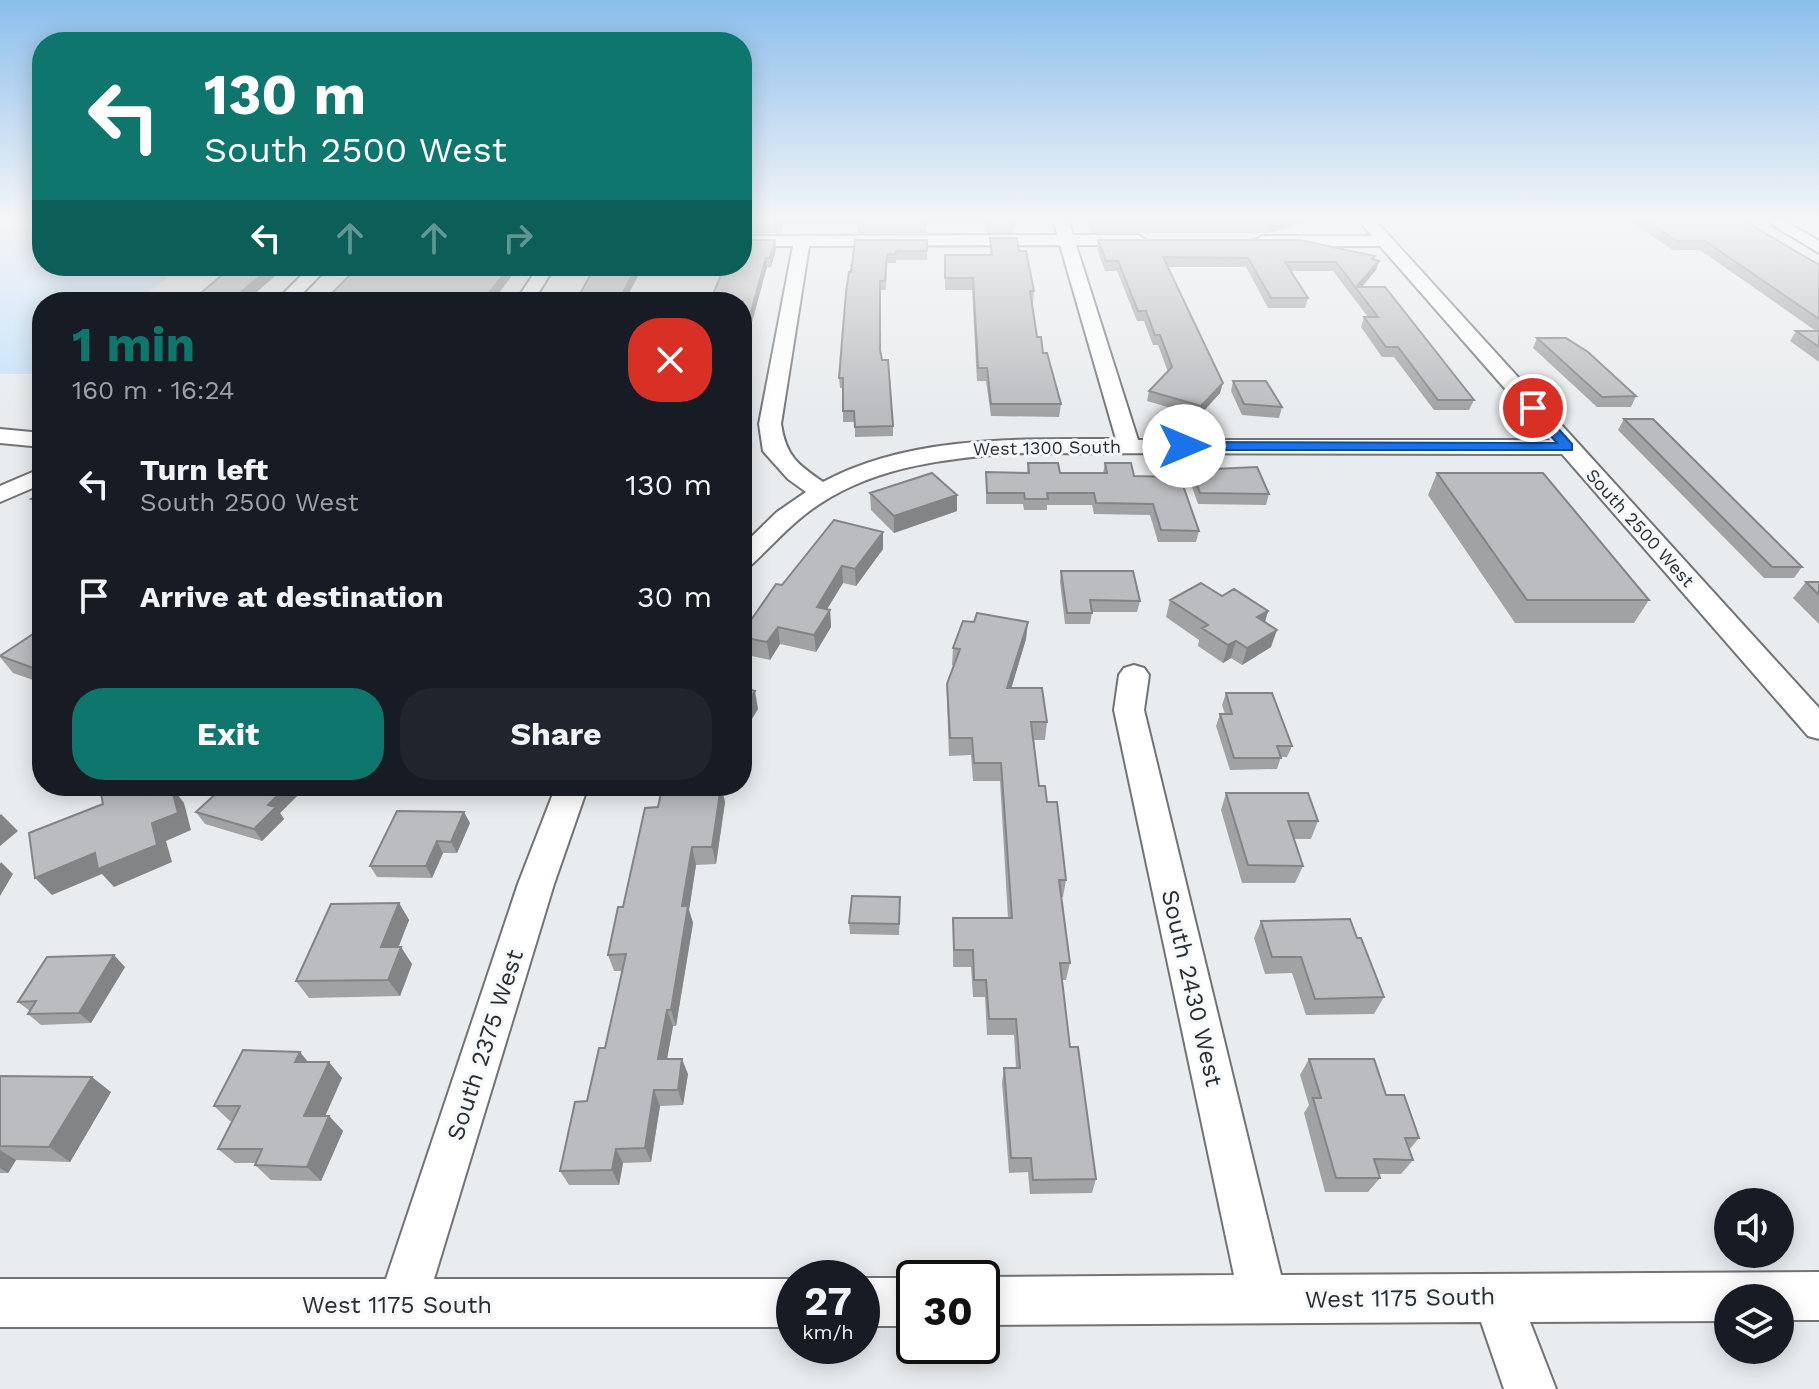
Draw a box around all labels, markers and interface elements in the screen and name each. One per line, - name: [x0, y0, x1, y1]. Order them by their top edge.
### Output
- text: 130 m: [204, 62, 366, 128]
- icon: left: [72, 64, 176, 168]
- text: South 2500 West: [204, 129, 507, 171]
- icon: left: [244, 216, 288, 260]
- icon: ahead: [328, 216, 372, 260]
- icon: ahead: [412, 216, 456, 260]
- icon: right: [496, 216, 540, 260]
- text: 1 min: [72, 316, 195, 373]
- button: close: [628, 318, 712, 402]
- pin: [1499, 374, 1567, 442]
- text: 160 m · 16:24: [72, 375, 235, 405]
- icon: arrive: [1511, 386, 1555, 430]
- position arrow: [1142, 404, 1226, 488]
- street label: West 1300 South: [973, 436, 1121, 459]
- text: Turn left: [140, 452, 268, 487]
- icon: left: [72, 462, 116, 506]
- street label: South 2500 West: [1582, 464, 1699, 591]
- text: 130 m: [625, 467, 712, 502]
- text: South 2500 West: [140, 487, 359, 517]
- icon: arrive: [72, 574, 116, 618]
- text: Arrive at destination: [140, 579, 444, 614]
- text: 30 m: [637, 579, 712, 614]
- button: Exit: [72, 688, 384, 780]
- button: Share: [400, 688, 712, 780]
- street label: South 2430 West: [1156, 887, 1228, 1089]
- street label: South 2375 West: [441, 946, 529, 1144]
- map controls: [1714, 1188, 1794, 1364]
- button: sound: [1714, 1188, 1794, 1268]
- speed limit sign: 30: [896, 1260, 1000, 1364]
- text: 27: [804, 1278, 852, 1325]
- street label: West 1175 South: [1305, 1282, 1495, 1314]
- button: layers: [1714, 1284, 1794, 1364]
- street label: West 1175 South: [302, 1291, 492, 1319]
- text: km/h: [802, 1320, 854, 1344]

